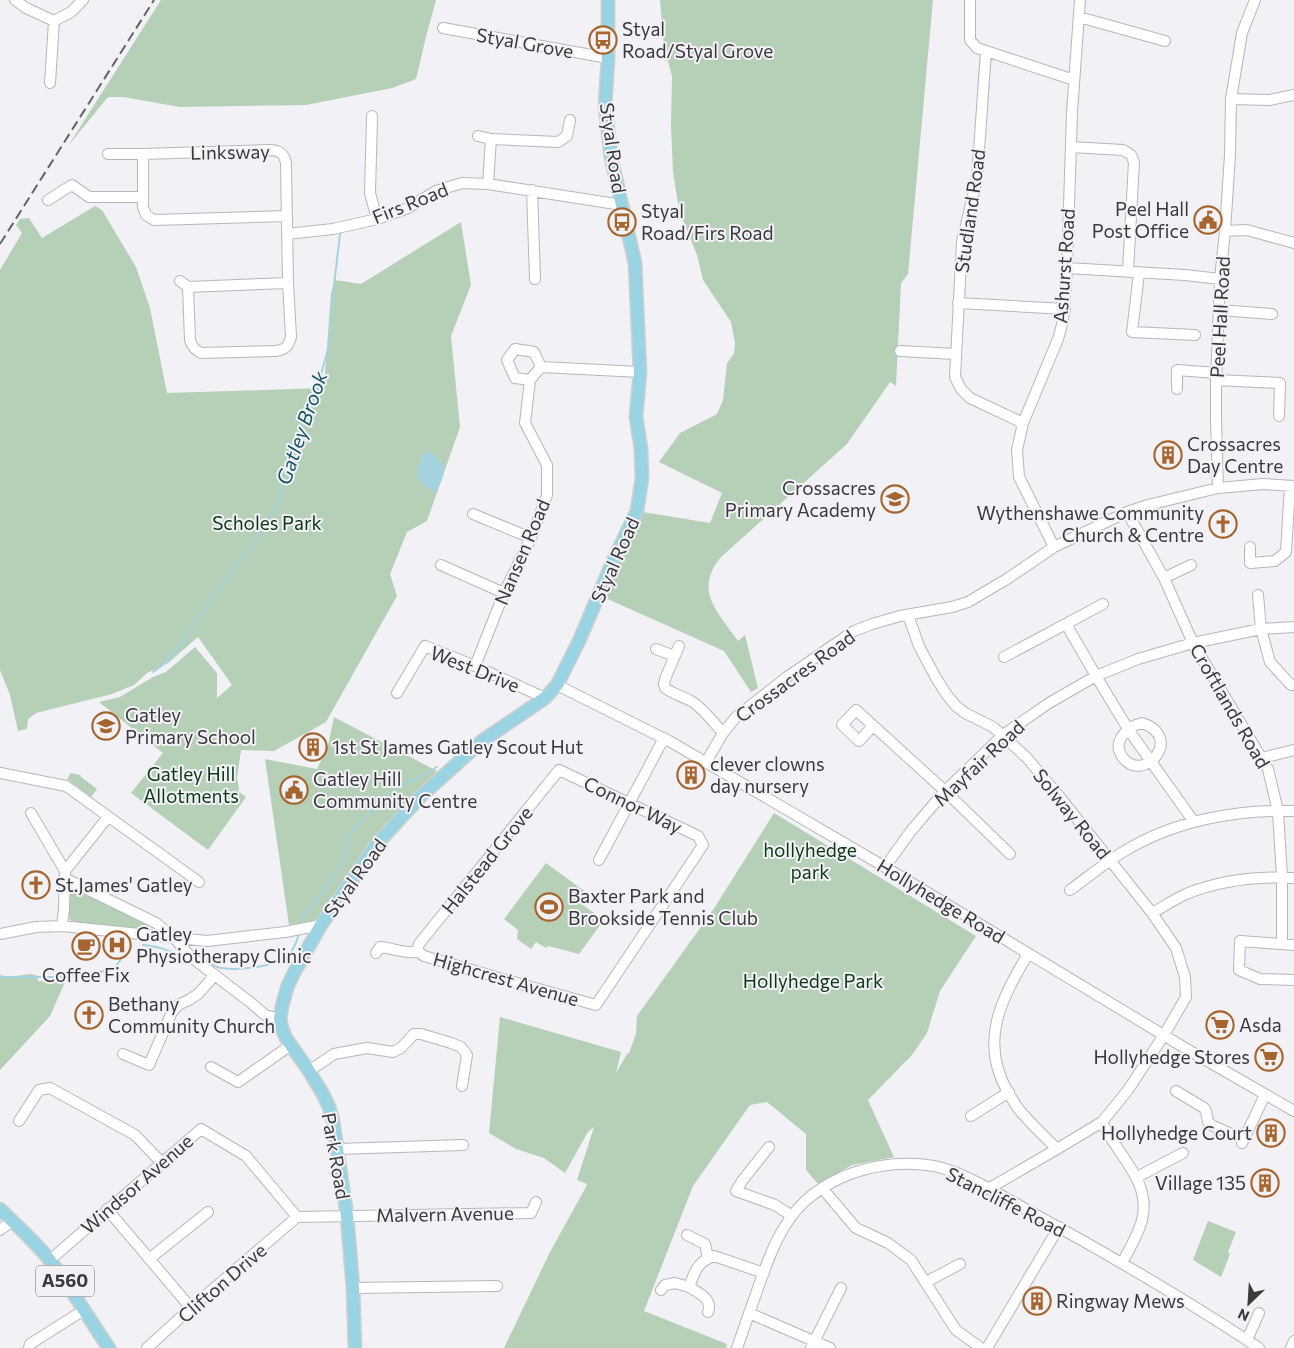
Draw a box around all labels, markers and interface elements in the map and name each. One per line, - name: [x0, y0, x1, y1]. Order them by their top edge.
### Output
- place label: Styal Road/Styal Grove: [622, 17, 773, 62]
- street label: Styal Grove: [475, 23, 576, 62]
- bus stop icon: Styal Road/Styal Grove: [588, 25, 618, 55]
- street label: Styal Road: [596, 101, 631, 195]
- street label: Linksway: [190, 139, 270, 164]
- street label: Studland Road: [949, 147, 990, 274]
- street label: Firs Road: [369, 177, 451, 228]
- place label: Peel Hall Post Office: [1092, 197, 1189, 242]
- place label: Styal Road/Firs Road: [641, 199, 774, 244]
- public building icon: Peel Hall Post Office: [1193, 205, 1223, 235]
- bus stop icon: Styal Road/Firs Road: [607, 207, 637, 237]
- street label: Ashurst Road: [1048, 208, 1079, 324]
- street label: Peel Hall Road: [1205, 255, 1234, 378]
- water label: Gatley Brook: [270, 367, 332, 487]
- place label: Crossacres Day Centre: [1187, 432, 1283, 477]
- building icon: Crossacres Day Centre: [1153, 440, 1183, 470]
- place label: Crossacres Primary Academy: [725, 476, 876, 521]
- school or university icon: Crossacres Primary Academy: [880, 484, 910, 514]
- street label: Nansen Road: [489, 495, 554, 608]
- place label: Wythenshawe Community Church & Centre: [977, 501, 1204, 546]
- church icon: Wythenshawe Community Church & Centre: [1208, 509, 1238, 539]
- park label: Scholes Park: [212, 511, 322, 534]
- street label: Styal Road: [585, 513, 644, 606]
- street label: Crossacres Road: [731, 625, 859, 727]
- street label: Croftlands Road: [1185, 639, 1275, 772]
- street label: West Drive: [427, 640, 523, 697]
- place label: Gatley Primary School: [125, 703, 256, 748]
- school or university icon: Gatley Primary School: [91, 711, 121, 741]
- street label: Mayfair Road: [929, 715, 1029, 810]
- building icon: 1st St James Gatley Scout Hut: [298, 732, 328, 762]
- place label: 1st St James Gatley Scout Hut: [332, 735, 583, 758]
- place label: clever clowns day nursery: [710, 752, 825, 797]
- building icon: clever clowns day nursery: [676, 760, 706, 790]
- park label: Gatley Hill Allotments: [143, 762, 239, 807]
- street label: Solway Road: [1029, 764, 1116, 864]
- place label: Gatley Hill Community Centre: [313, 767, 477, 812]
- street label: Connor Way: [580, 771, 686, 838]
- public building icon: Gatley Hill Community Centre: [279, 775, 309, 805]
- street label: Halstead Grove: [436, 801, 537, 918]
- street label: Styal Road: [318, 834, 391, 921]
- park label: hollyhedge park: [763, 838, 857, 883]
- street label: Hollyhedge Road: [873, 853, 1009, 948]
- church icon: St.James' Gatley: [21, 870, 51, 900]
- place label: St.James' Gatley: [55, 873, 193, 896]
- place label: Baxter Park and Brookside Tennis Club: [568, 884, 758, 929]
- sports icon: Baxter Park and Brookside Tennis Club: [534, 892, 564, 922]
- place label: Gatley Physiotherapy Clinic: [136, 922, 311, 967]
- hospital icon: Gatley Physiotherapy Clinic: [102, 930, 132, 960]
- cafe icon: Coffee Fix: [71, 931, 101, 961]
- street label: Highcrest Avenue: [431, 947, 582, 1010]
- place label: Coffee Fix: [42, 963, 130, 986]
- park label: Hollyhedge Park: [743, 969, 883, 992]
- place label: Bethany Community Church: [108, 992, 275, 1037]
- church icon: Bethany Community Church: [74, 1000, 104, 1030]
- supermarket icon: Asda: [1205, 1010, 1235, 1040]
- place label: Asda: [1239, 1013, 1282, 1036]
- supermarket icon: Hollyhedge Stores: [1254, 1042, 1284, 1072]
- place label: Hollyhedge Stores: [1093, 1045, 1250, 1068]
- street label: Park Road: [318, 1111, 355, 1201]
- building icon: Hollyhedge Court: [1256, 1118, 1286, 1148]
- place label: Hollyhedge Court: [1101, 1121, 1252, 1144]
- street label: Windsor Avenue: [76, 1129, 197, 1238]
- street label: Stancliffe Road: [943, 1162, 1070, 1241]
- building icon: Village 135: [1250, 1168, 1280, 1198]
- place label: Village 135: [1155, 1171, 1246, 1194]
- street label: Malvern Avenue: [376, 1201, 514, 1226]
- street label: Clifton Drive: [173, 1238, 271, 1327]
- road number: A560: [36, 1266, 94, 1296]
- north arrow: [1224, 1278, 1274, 1328]
- building icon: Ringway Mews: [1022, 1286, 1052, 1316]
- place label: Ringway Mews: [1056, 1289, 1185, 1312]
- text: N: [1235, 1305, 1252, 1325]

